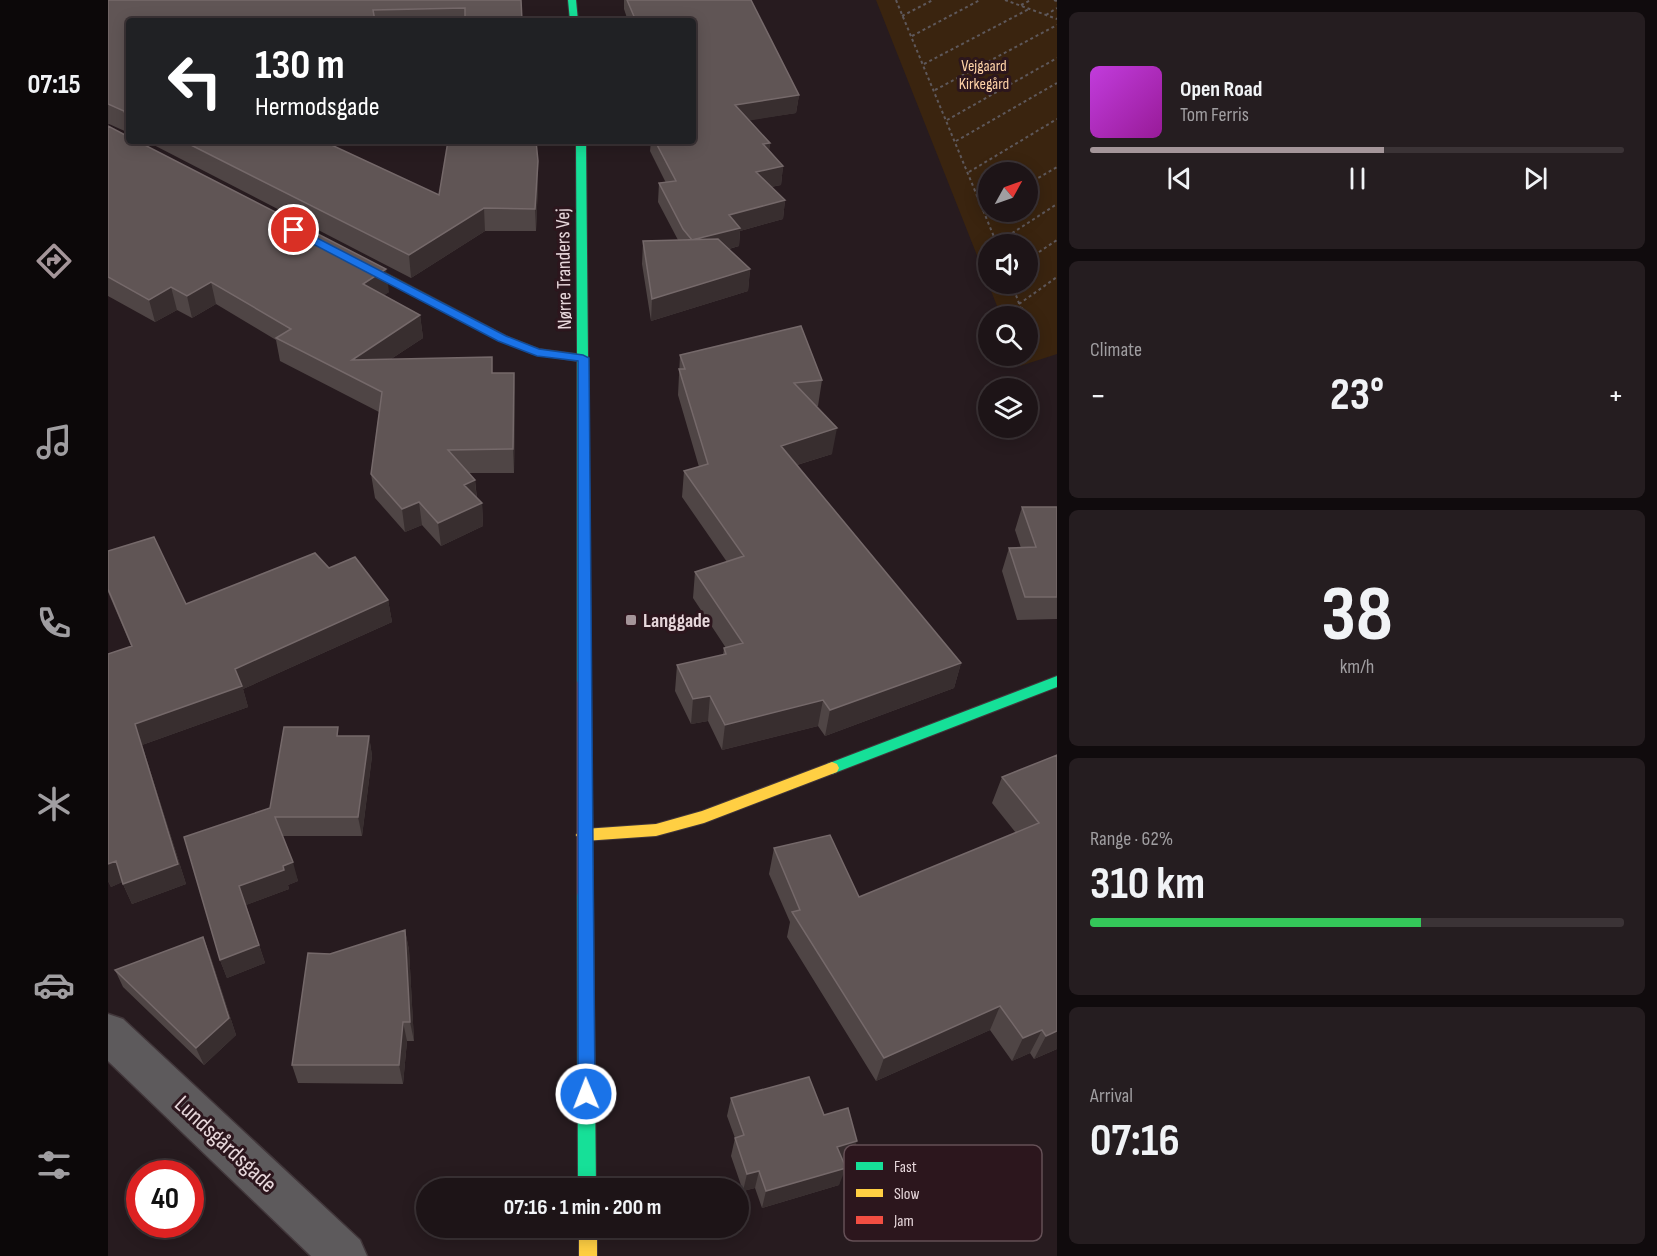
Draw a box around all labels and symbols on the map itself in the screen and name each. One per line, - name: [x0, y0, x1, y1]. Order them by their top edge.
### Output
- park label: Vejgaard Kirkegård: [959, 57, 1009, 94]
- north arrow: [978, 162, 1038, 222]
- pin: [268, 204, 319, 255]
- street label: Nørre Tranders Vej: [551, 208, 577, 330]
- place label: Langgade: [643, 609, 710, 633]
- marker: Langgade: [624, 613, 638, 627]
- position arrow: [554, 1062, 618, 1126]
- street label: Lundsgårdsgade: [168, 1090, 283, 1199]
- legend: [844, 1145, 1042, 1241]
- text: Fast: [894, 1158, 917, 1177]
- speed limit sign: 40: [126, 1160, 204, 1238]
- text: Slow: [894, 1185, 919, 1204]
- text: Jam: [893, 1212, 914, 1231]

